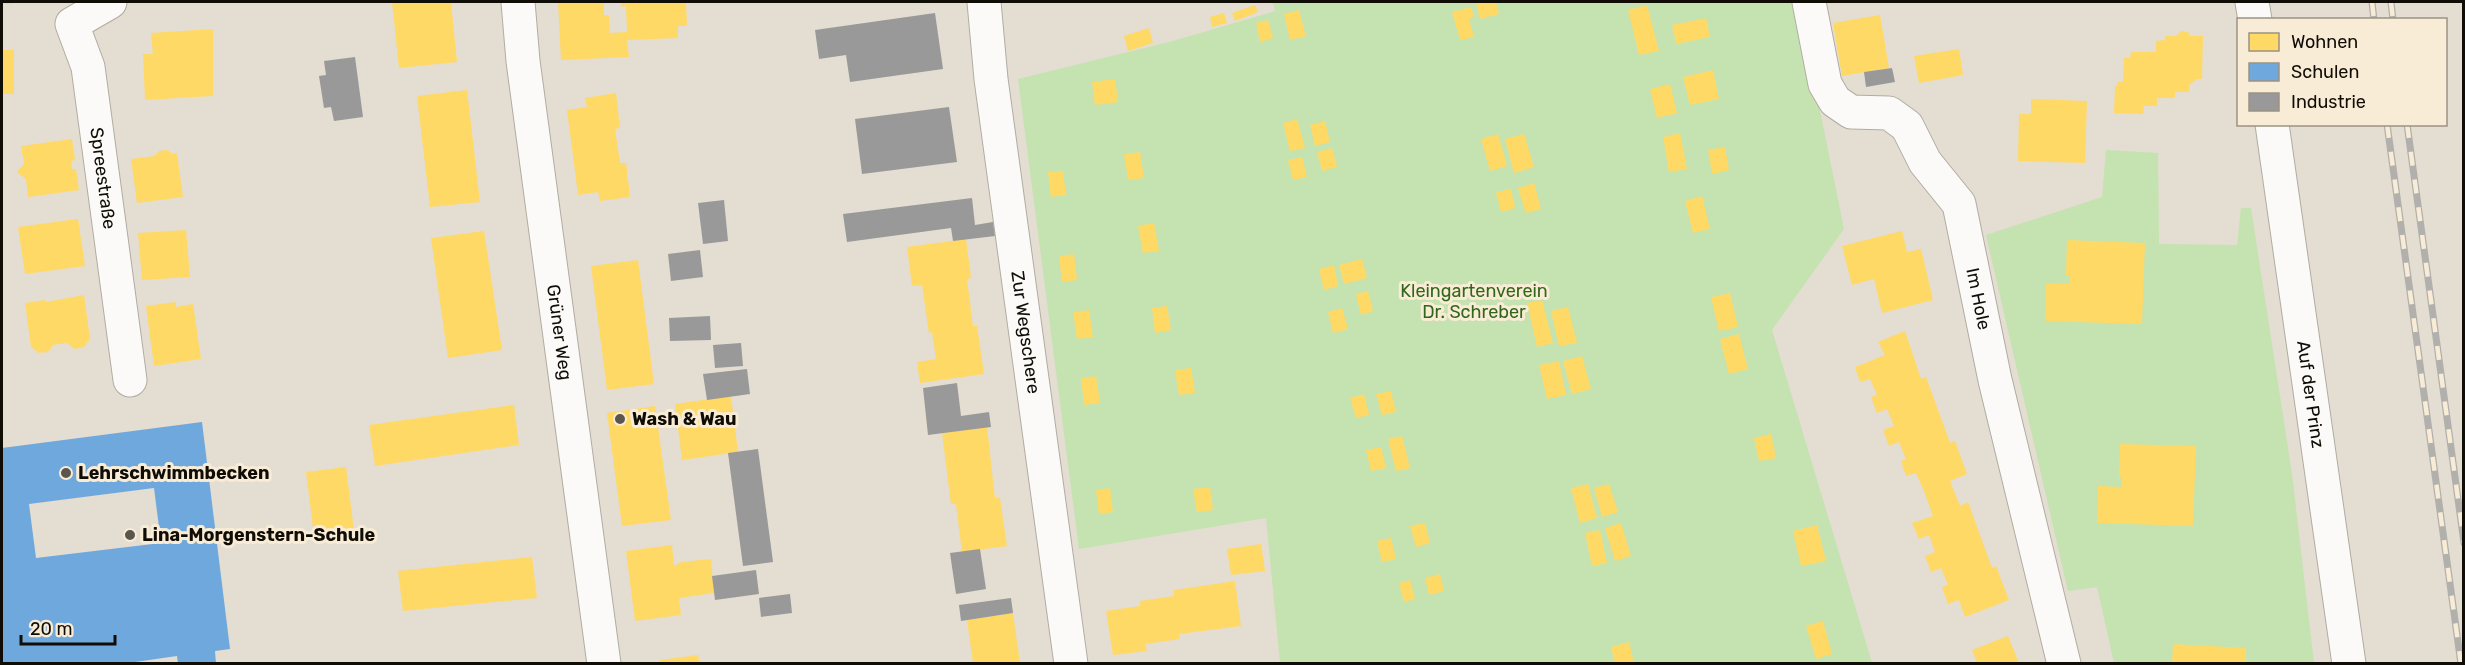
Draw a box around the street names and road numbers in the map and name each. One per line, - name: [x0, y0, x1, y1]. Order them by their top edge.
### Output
- street label: Spreestraße: [85, 126, 121, 230]
- street label: Im Hole: [1961, 266, 1995, 332]
- street label: Zur Wegschere: [1006, 270, 1045, 395]
- street label: Grüner Weg: [542, 283, 577, 382]
- street label: Auf der Prinz: [2292, 339, 2329, 449]

